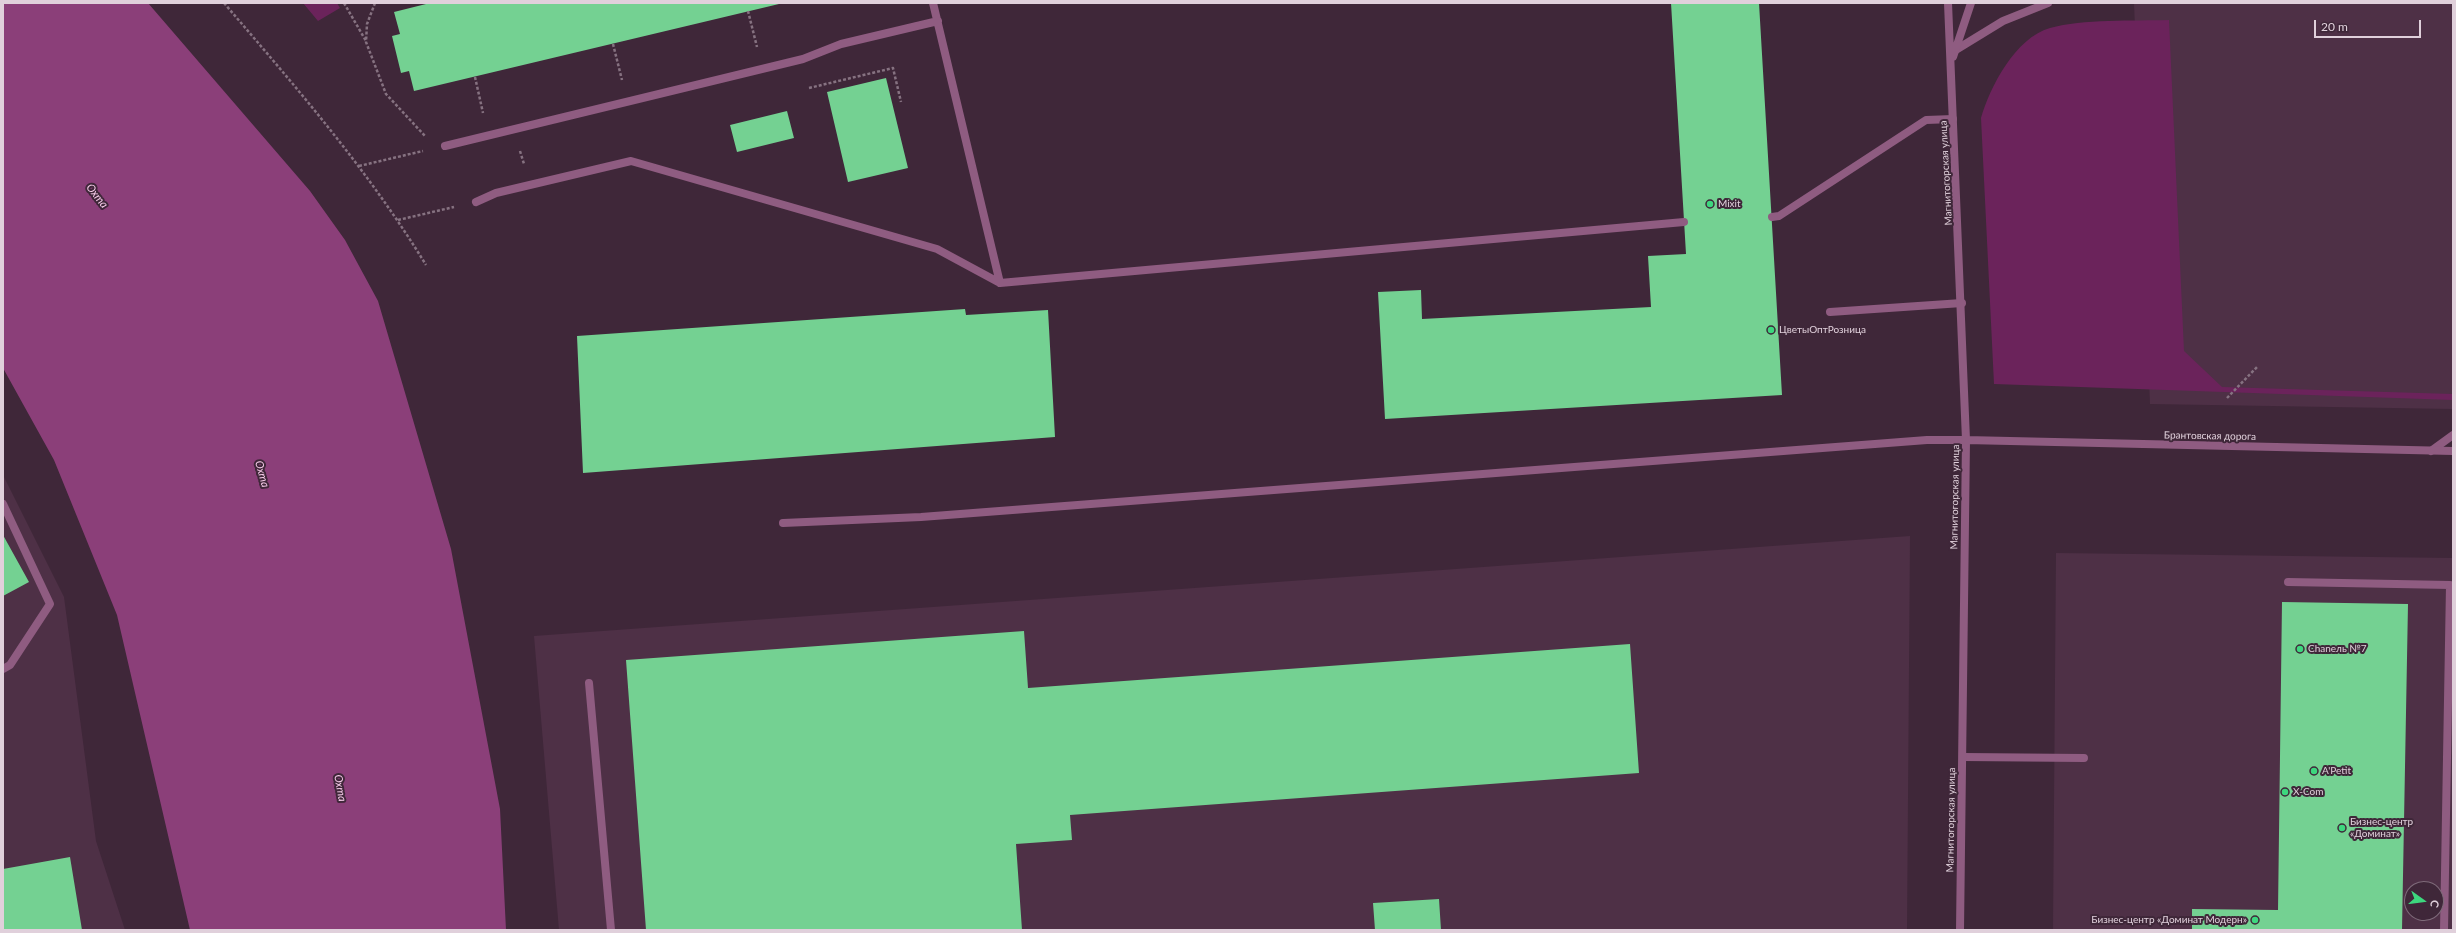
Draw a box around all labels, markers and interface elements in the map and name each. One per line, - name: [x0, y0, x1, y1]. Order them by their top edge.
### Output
- scale bar: [2316, 12, 2423, 38]
- text: 20 m: [2321, 19, 2348, 34]
- street label: Магнитогорская улица: [1937, 120, 1955, 226]
- water label: Охта: [83, 181, 111, 211]
- place label: Mixit: [1718, 198, 1741, 210]
- marker: Mixit: [1705, 199, 1715, 209]
- place label: ЦветыОптРозница: [1779, 324, 1866, 336]
- marker: ЦветыОптРозница: [1766, 325, 1776, 335]
- street label: Брантовская дорога: [2164, 429, 2256, 443]
- street label: Магнитогорская улица: [1948, 444, 1962, 550]
- water label: Охта: [252, 459, 272, 489]
- place label: Chaneль №7: [2308, 643, 2367, 655]
- marker: Chaneль №7: [2295, 644, 2305, 654]
- place label: A'Petit: [2322, 765, 2351, 777]
- marker: A'Petit: [2309, 766, 2319, 776]
- street label: Магнитогорская улица: [1944, 767, 1958, 873]
- water label: Охта: [331, 773, 349, 803]
- place label: X-Com: [2293, 786, 2323, 798]
- marker: X-Com: [2280, 787, 2290, 797]
- place label: Бизнес-центр «Доминат»: [2350, 816, 2413, 840]
- marker: Бизнес-центр «Доминат»: [2337, 823, 2347, 833]
- north arrow: [2404, 881, 2444, 921]
- text: С: [2428, 899, 2442, 909]
- place label: Бизнес-центр «Доминат Модерн»: [2091, 914, 2247, 926]
- marker: Бизнес-центр «Доминат Модерн»: [2250, 915, 2260, 925]

